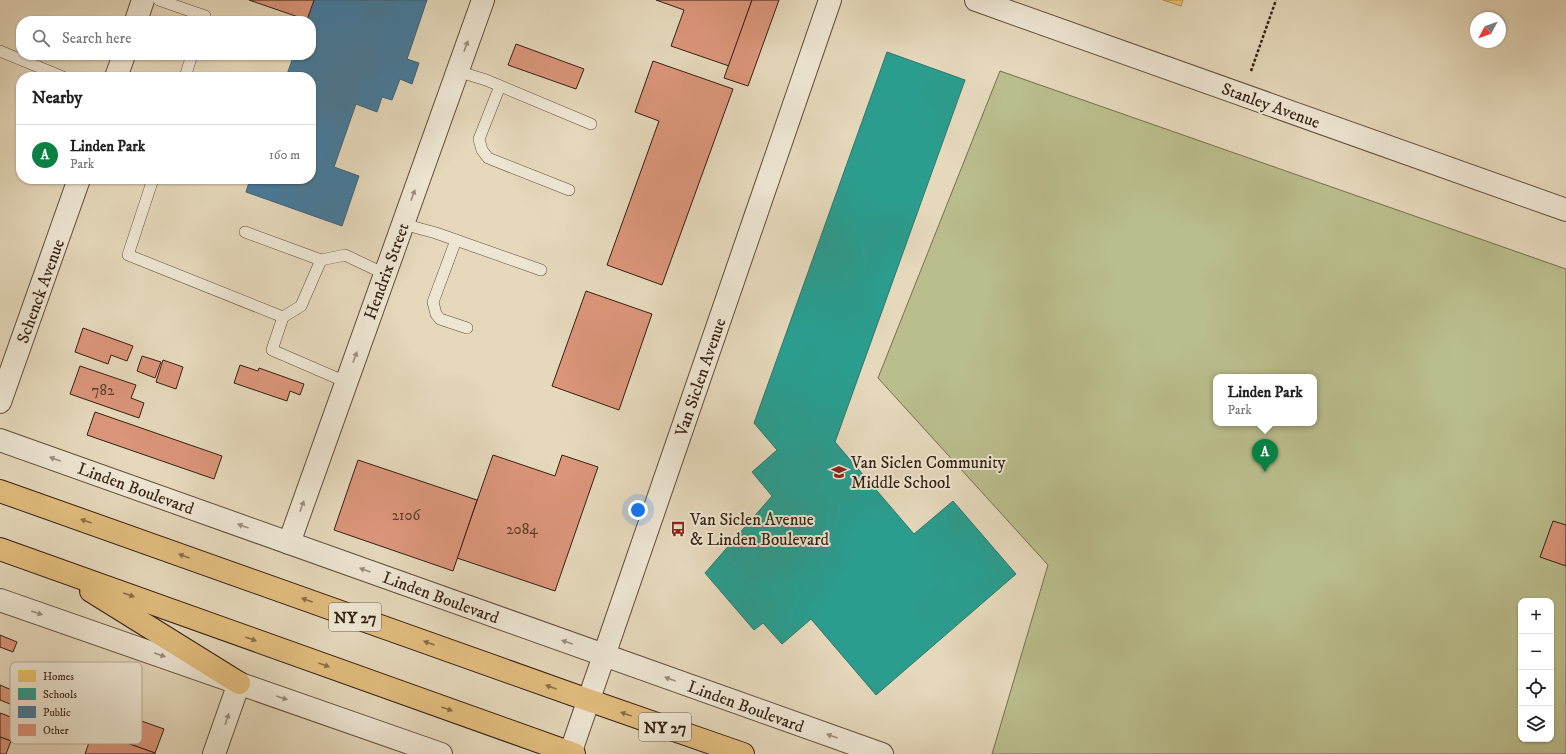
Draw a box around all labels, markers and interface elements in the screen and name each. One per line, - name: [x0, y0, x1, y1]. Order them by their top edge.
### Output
- north arrow: [1470, 12, 1506, 48]
- search box: [16, 16, 316, 60]
- icon: search: [30, 27, 52, 49]
- text: Search here: [62, 29, 131, 48]
- one-way arrow: [464, 40, 470, 52]
- street label: Stanley Avenue: [1218, 78, 1323, 134]
- text: Nearby: [32, 87, 82, 109]
- text: Linden Park: [70, 137, 145, 156]
- text: A: [41, 147, 49, 163]
- text: 160 m: [269, 147, 300, 163]
- text: Park: [70, 156, 94, 172]
- one-way arrow: [410, 189, 416, 201]
- street label: Hendrix Street: [359, 219, 415, 323]
- street label: Schenck Avenue: [12, 236, 70, 346]
- street label: Van Siclen Avenue: [670, 315, 731, 440]
- one-way arrow: [353, 351, 359, 363]
- popup: [1213, 374, 1317, 426]
- house number: 782: [92, 381, 115, 400]
- text: Linden Park: [1227, 383, 1303, 402]
- text: Park: [1227, 402, 1252, 418]
- pin: A: [1252, 439, 1278, 472]
- place label: Van Siclen Community Middle School: [850, 452, 1007, 494]
- one-way arrow: [48, 456, 60, 462]
- street label: Linden Boulevard: [74, 458, 197, 520]
- school or university icon: Van Siclen Community Middle School: [830, 463, 848, 481]
- one-way arrow: [300, 500, 306, 512]
- your location: [628, 500, 648, 520]
- house number: 2106: [392, 506, 422, 525]
- place label: Van Siclen Avenue & Linden Boulevard: [689, 509, 830, 551]
- one-way arrow: [79, 517, 91, 523]
- house number: 2084: [506, 520, 538, 539]
- bus stop icon: Van Siclen Avenue & Linden Boulevard: [669, 520, 687, 538]
- one-way arrow: [237, 523, 249, 529]
- one-way arrow: [178, 553, 190, 559]
- one-way arrow: [359, 567, 371, 573]
- street label: Linden Boulevard: [379, 567, 502, 629]
- one-way arrow: [123, 592, 135, 598]
- one-way arrow: [300, 596, 312, 602]
- map controls: [1518, 598, 1554, 742]
- button: +: [1518, 598, 1554, 634]
- road number: NY 27: [329, 603, 381, 631]
- one-way arrow: [31, 610, 43, 616]
- button: −: [1518, 634, 1554, 670]
- one-way arrow: [246, 636, 258, 642]
- one-way arrow: [561, 639, 573, 645]
- one-way arrow: [423, 640, 435, 646]
- one-way arrow: [154, 653, 166, 659]
- legend: [10, 662, 142, 744]
- one-way arrow: [319, 662, 331, 668]
- text: Homes: [43, 670, 74, 684]
- button: locate: [1518, 670, 1554, 706]
- one-way arrow: [663, 675, 675, 681]
- street label: Linden Boulevard: [684, 676, 807, 738]
- one-way arrow: [545, 684, 557, 690]
- text: Schools: [43, 688, 77, 702]
- one-way arrow: [277, 696, 289, 702]
- text: Public: [43, 706, 71, 720]
- one-way arrow: [441, 706, 453, 712]
- button: layers: [1518, 706, 1554, 742]
- one-way arrow: [620, 710, 632, 716]
- one-way arrow: [224, 712, 230, 724]
- road number: NY 27: [639, 713, 691, 741]
- text: Other: [43, 724, 70, 738]
- one-way arrow: [825, 733, 837, 739]

